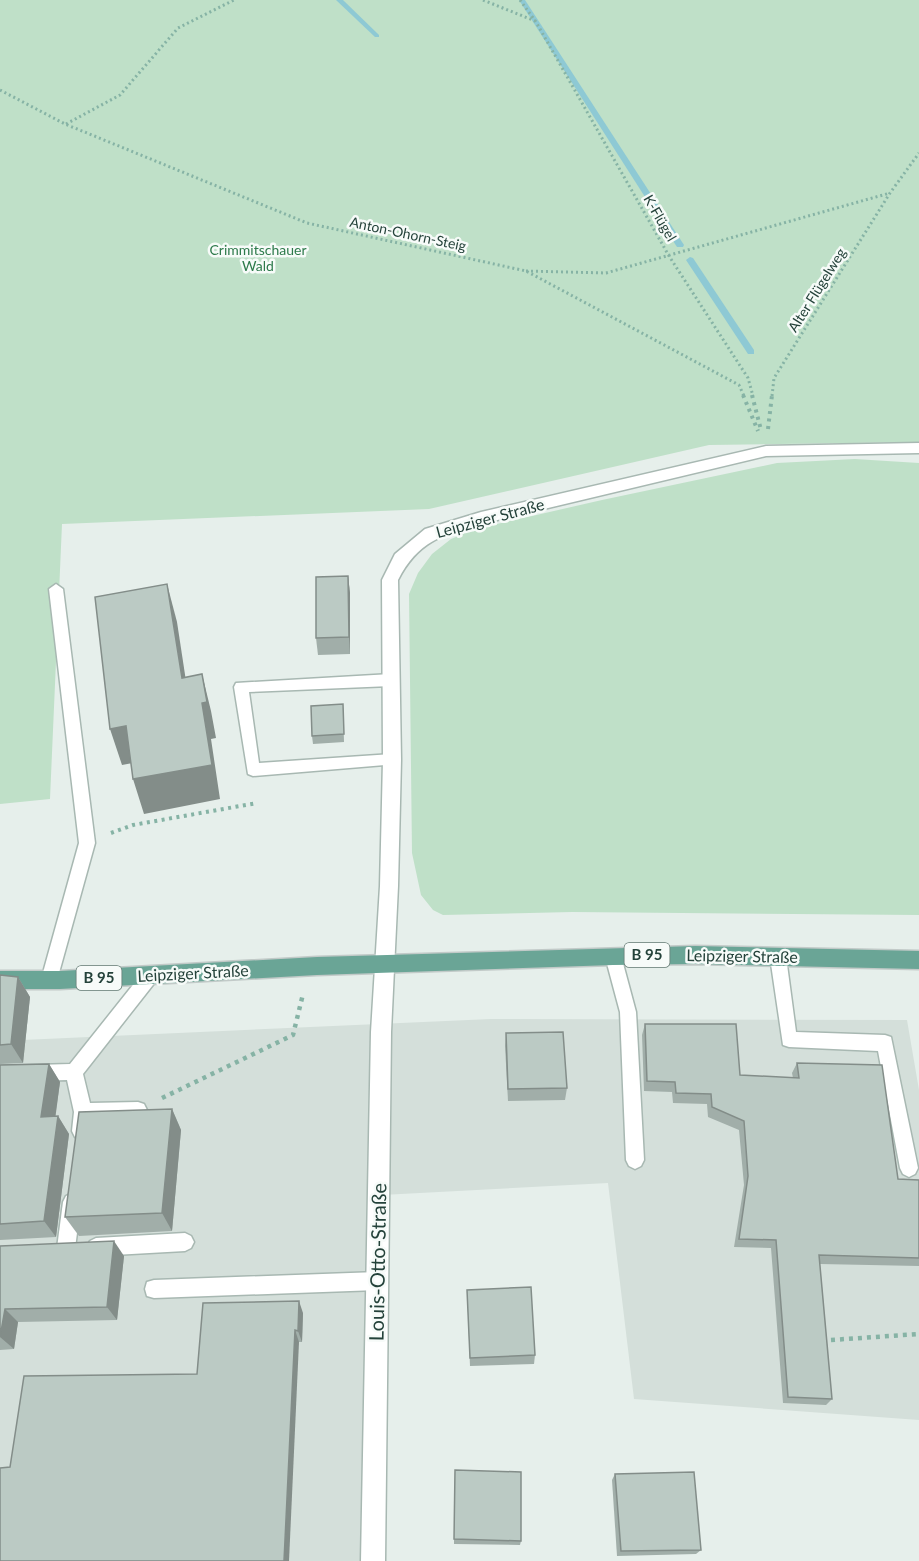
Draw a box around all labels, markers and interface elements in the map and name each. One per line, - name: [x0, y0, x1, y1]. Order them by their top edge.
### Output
- street label: K-Flügel: [640, 191, 681, 244]
- street label: Anton-Ohorn-Steig: [348, 213, 468, 254]
- park label: Crimmitschauer Wald: [210, 241, 307, 274]
- street label: Alter Flügelweg: [784, 245, 849, 335]
- street label: Leipziger Straße: [434, 494, 546, 541]
- road number: B 95: [624, 943, 670, 967]
- street label: Leipziger Straße: [686, 945, 798, 966]
- street label: Leipziger Straße: [137, 960, 249, 985]
- road number: B 95: [76, 966, 122, 990]
- street label: Louis-Otto-Straße: [364, 1183, 390, 1341]

